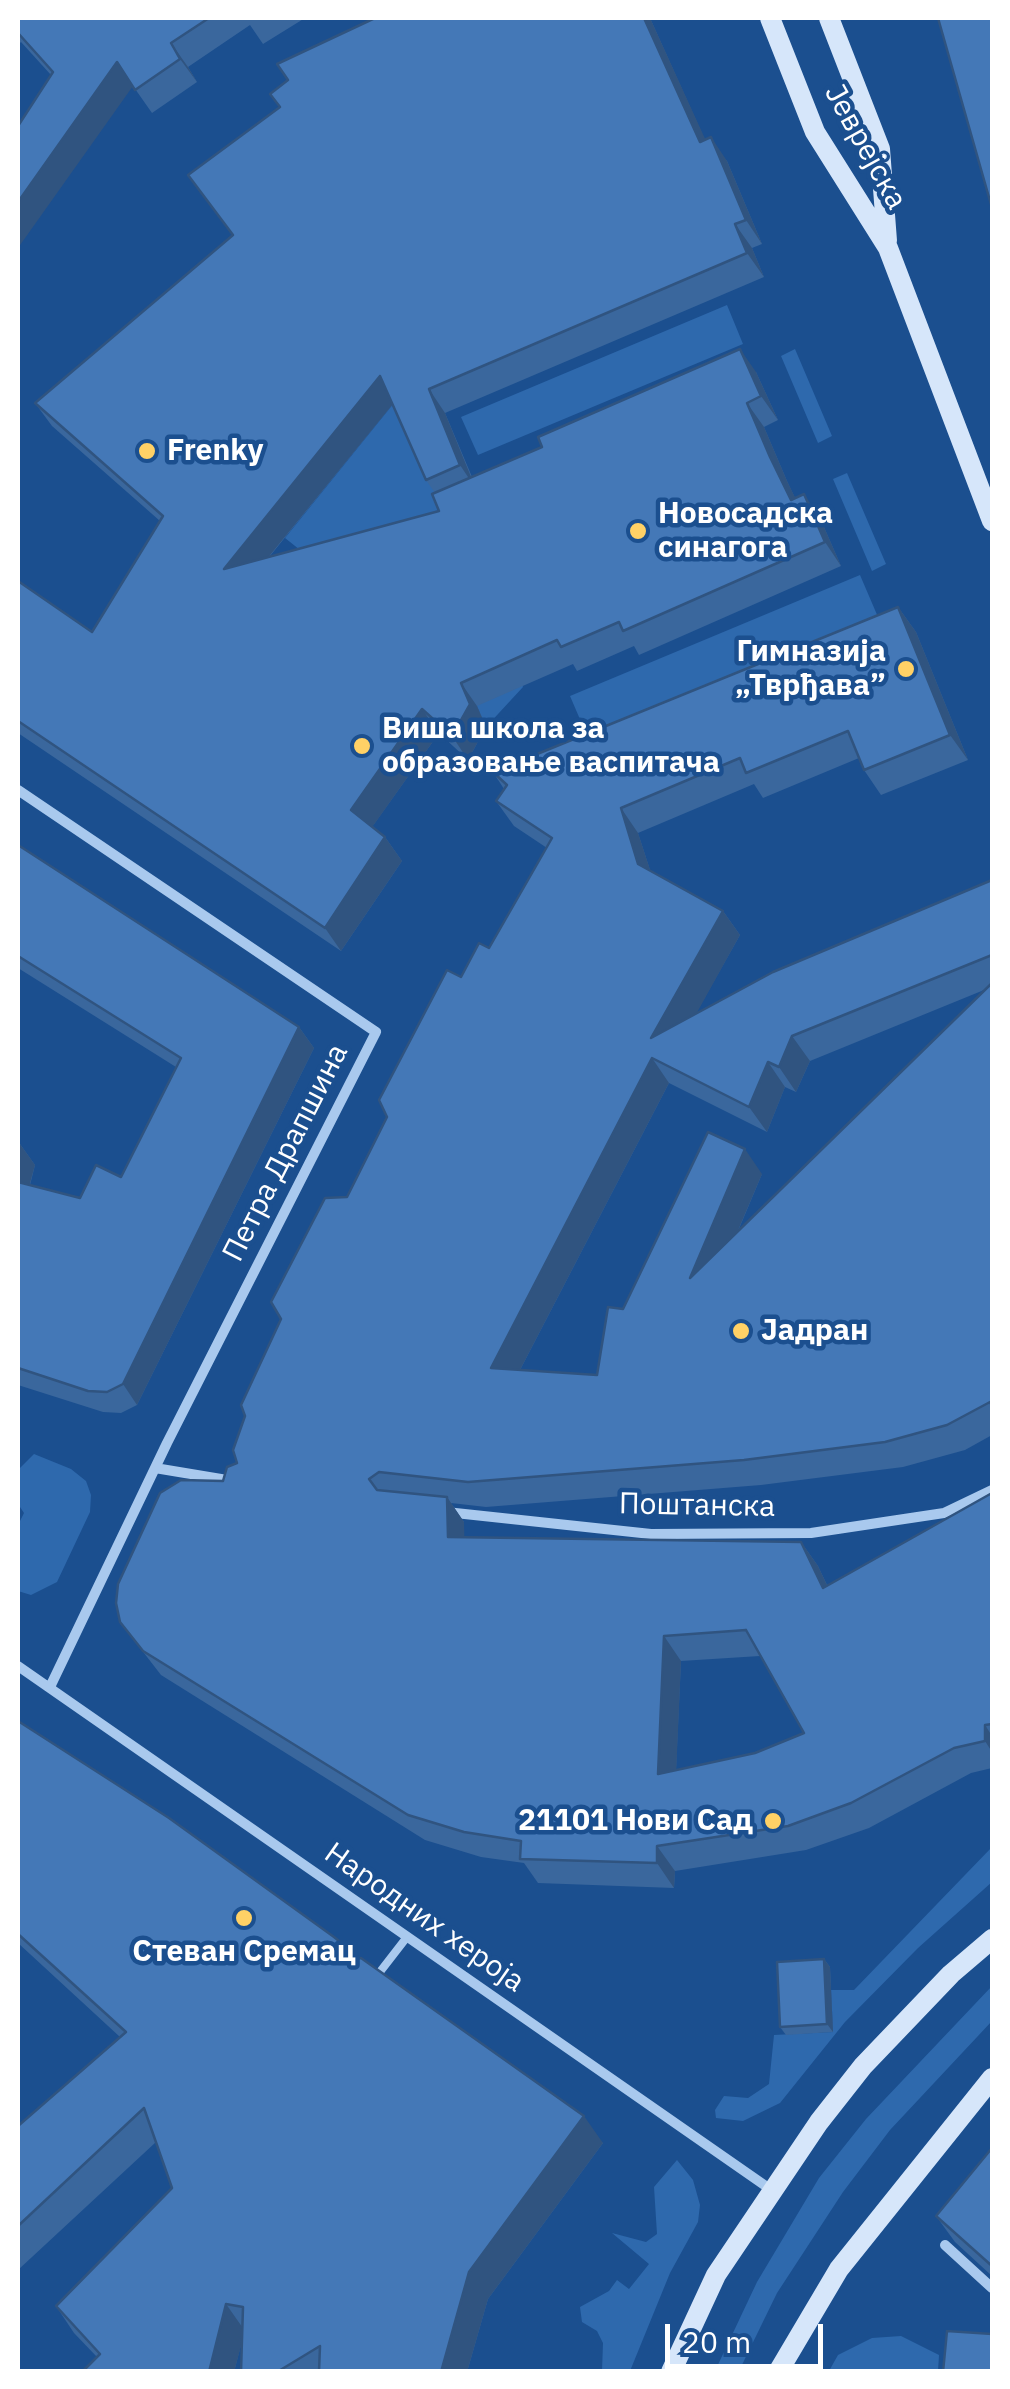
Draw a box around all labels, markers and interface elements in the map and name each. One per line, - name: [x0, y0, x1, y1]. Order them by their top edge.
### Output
- street label: Јеврејска: [816, 78, 914, 216]
- place label: Frenky: [167, 433, 264, 469]
- marker: Frenky: [136, 440, 158, 462]
- place label: Новосадска синагога: [658, 496, 833, 566]
- marker: Новосадска синагога: [627, 520, 649, 542]
- place label: Гимназија „Тврђава”: [735, 634, 886, 704]
- marker: Гимназија „Тврђава”: [895, 658, 917, 680]
- place label: Виша школа за образовање васпитача: [382, 711, 720, 782]
- marker: Виша школа за образовање васпитача: [351, 735, 373, 757]
- street label: Петра Драпшина: [216, 1038, 356, 1268]
- place label: Јадран: [761, 1313, 868, 1349]
- marker: Јадран: [730, 1320, 752, 1342]
- street label: Поштанска: [619, 1487, 775, 1525]
- place label: 21101 Нови Сад: [518, 1803, 753, 1839]
- marker: 21101 Нови Сад: [762, 1810, 784, 1832]
- street label: Народних хероја: [317, 1836, 531, 2000]
- marker: Стеван Сремац: [233, 1907, 255, 1929]
- place label: Стеван Сремац: [132, 1934, 356, 1970]
- scale bar: [670, 2304, 828, 2366]
- text: 20 m: [682, 2322, 751, 2361]

